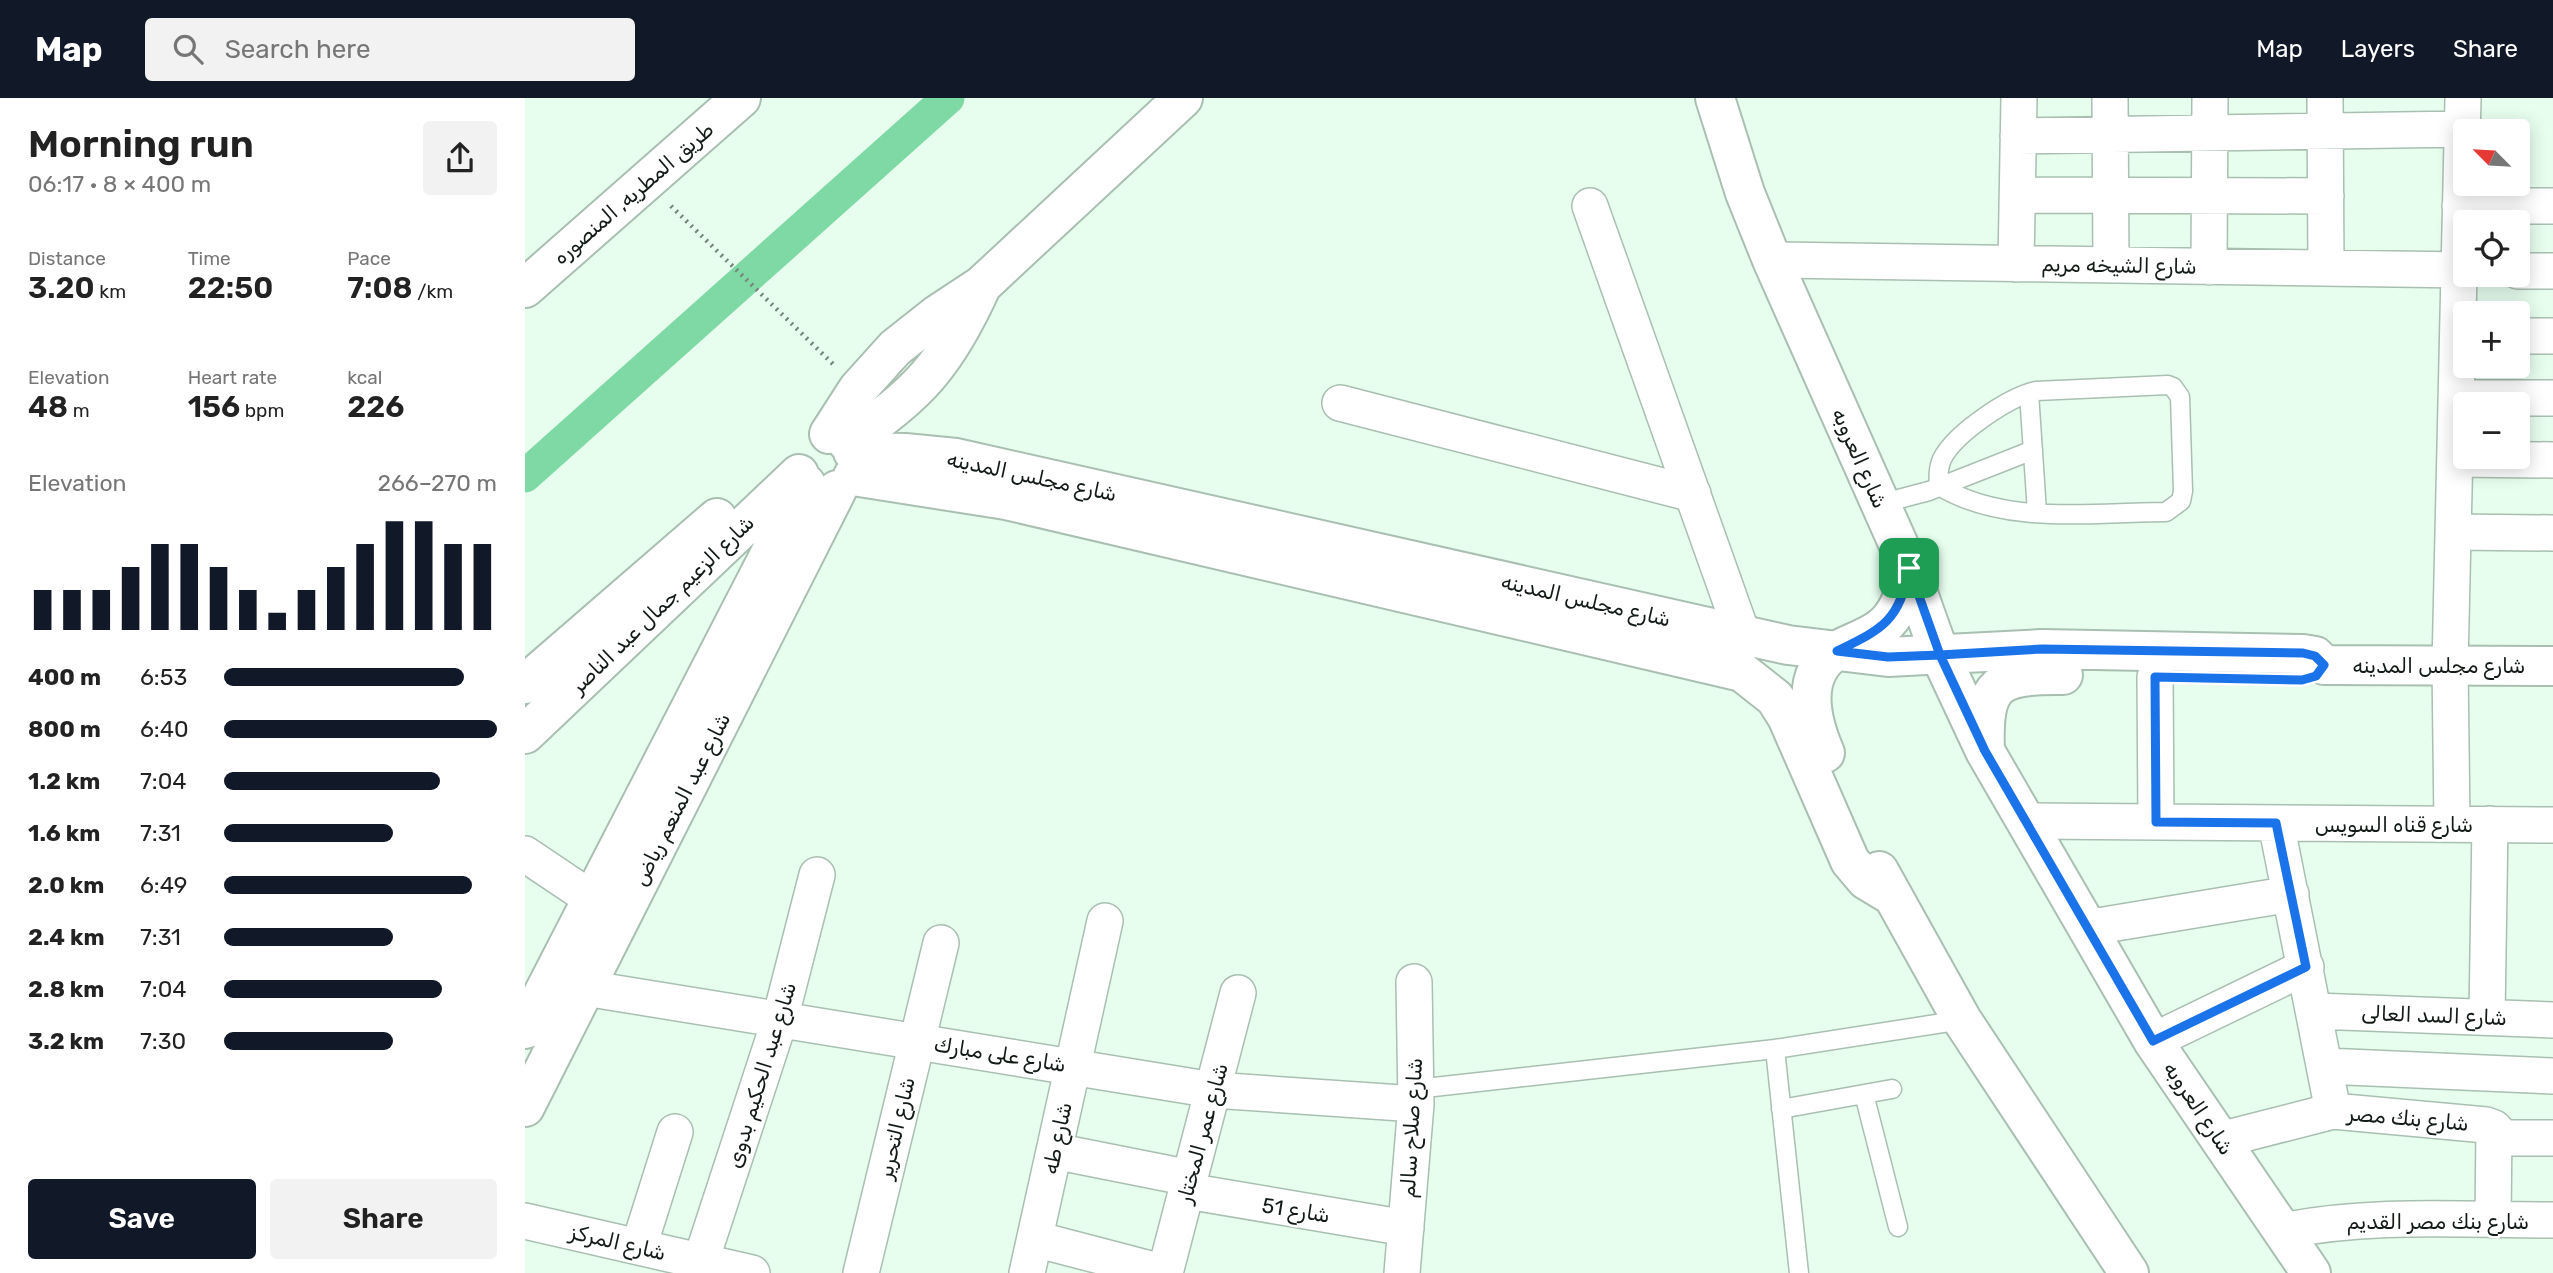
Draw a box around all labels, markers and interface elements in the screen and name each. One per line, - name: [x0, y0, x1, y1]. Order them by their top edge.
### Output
- search box: [145, 18, 635, 81]
- text: Map: [35, 30, 103, 69]
- icon: search: [169, 30, 207, 68]
- text: Search here: [225, 34, 370, 65]
- text: Map: [2256, 35, 2303, 63]
- text: Layers: [2341, 35, 2415, 63]
- text: Share: [2453, 35, 2518, 63]
- street label: طريق المطريه, المنصوره: [548, 116, 718, 270]
- north arrow: [2453, 119, 2531, 196]
- map controls: [2453, 119, 2530, 469]
- text: Morning run: [28, 121, 254, 167]
- button: share: [423, 121, 497, 195]
- text: 06:17 · 8 × 400 m: [28, 170, 211, 198]
- button: locate: [2453, 210, 2530, 287]
- text: Distance: [28, 247, 106, 270]
- text: Time: [188, 247, 231, 270]
- text: Pace: [347, 247, 391, 270]
- street label: شارع الشيخه مريم: [2041, 251, 2197, 281]
- text: 3.20: [28, 270, 95, 306]
- text: 22:50: [188, 270, 273, 306]
- text: 7:08: [347, 270, 413, 306]
- text: km: [95, 280, 126, 303]
- text: /km: [413, 280, 453, 303]
- button: +: [2453, 301, 2530, 378]
- text: Elevation: [28, 366, 109, 389]
- text: Heart rate: [188, 366, 277, 389]
- text: kcal: [347, 366, 382, 389]
- text: 48: [28, 389, 68, 425]
- text: 156: [188, 389, 240, 425]
- text: 226: [347, 389, 405, 425]
- button: −: [2453, 392, 2530, 469]
- text: m: [68, 399, 90, 422]
- text: bpm: [240, 399, 284, 422]
- street label: شارع العروبه: [1825, 404, 1893, 513]
- street label: شارع مجلس المدينه: [944, 446, 1119, 508]
- text: Elevation: [28, 469, 127, 497]
- text: 266–270 m: [377, 469, 497, 497]
- street label: شارع الزعيم جمال عبد الناصر: [564, 510, 760, 701]
- pin: [1879, 538, 1939, 598]
- icon: arrive: [1890, 549, 1928, 587]
- street label: شارع مجلس المدينه: [1498, 568, 1673, 634]
- street label: شارع مجلس المدينه: [2353, 653, 2525, 680]
- text: 400 m: [28, 663, 101, 691]
- text: 6:53: [140, 663, 187, 691]
- street label: شارع عبد المنعم رياض: [627, 708, 737, 890]
- text: 800 m: [28, 715, 101, 743]
- text: 6:40: [140, 715, 189, 743]
- text: 1.2 km: [28, 767, 100, 795]
- text: 7:04: [140, 767, 187, 795]
- street label: شارع قناه السويس: [2315, 812, 2473, 839]
- text: 1.6 km: [28, 819, 100, 847]
- text: 7:31: [140, 819, 181, 847]
- text: 2.0 km: [28, 871, 104, 899]
- text: 6:49: [140, 871, 188, 899]
- text: 2.4 km: [28, 923, 104, 951]
- text: 7:31: [140, 923, 181, 951]
- text: 2.8 km: [28, 975, 104, 1003]
- text: 7:04: [140, 975, 187, 1003]
- street label: شارع عبد الحكيم بدوى: [721, 979, 803, 1172]
- street label: شارع السد العالى: [2361, 1000, 2507, 1032]
- text: 3.2 km: [28, 1027, 104, 1055]
- text: 7:30: [140, 1027, 186, 1055]
- street label: شارع على مبارك: [932, 1031, 1068, 1079]
- street label: شارع صلاح سالم: [1395, 1057, 1429, 1199]
- street label: شارع العروبه: [2157, 1057, 2239, 1160]
- street label: شارع عمر المختار: [1171, 1060, 1235, 1208]
- street label: شارع التحرير: [872, 1075, 922, 1184]
- street label: شارع طه: [1037, 1100, 1079, 1177]
- street label: شارع بنك مصر: [2344, 1100, 2470, 1138]
- button: Save: [28, 1179, 256, 1259]
- button: Share: [270, 1179, 497, 1259]
- street label: شارع 51: [1260, 1192, 1332, 1230]
- street label: شارع بنك مصر القديم: [2347, 1209, 2529, 1236]
- street label: شارع المركز: [565, 1218, 669, 1267]

